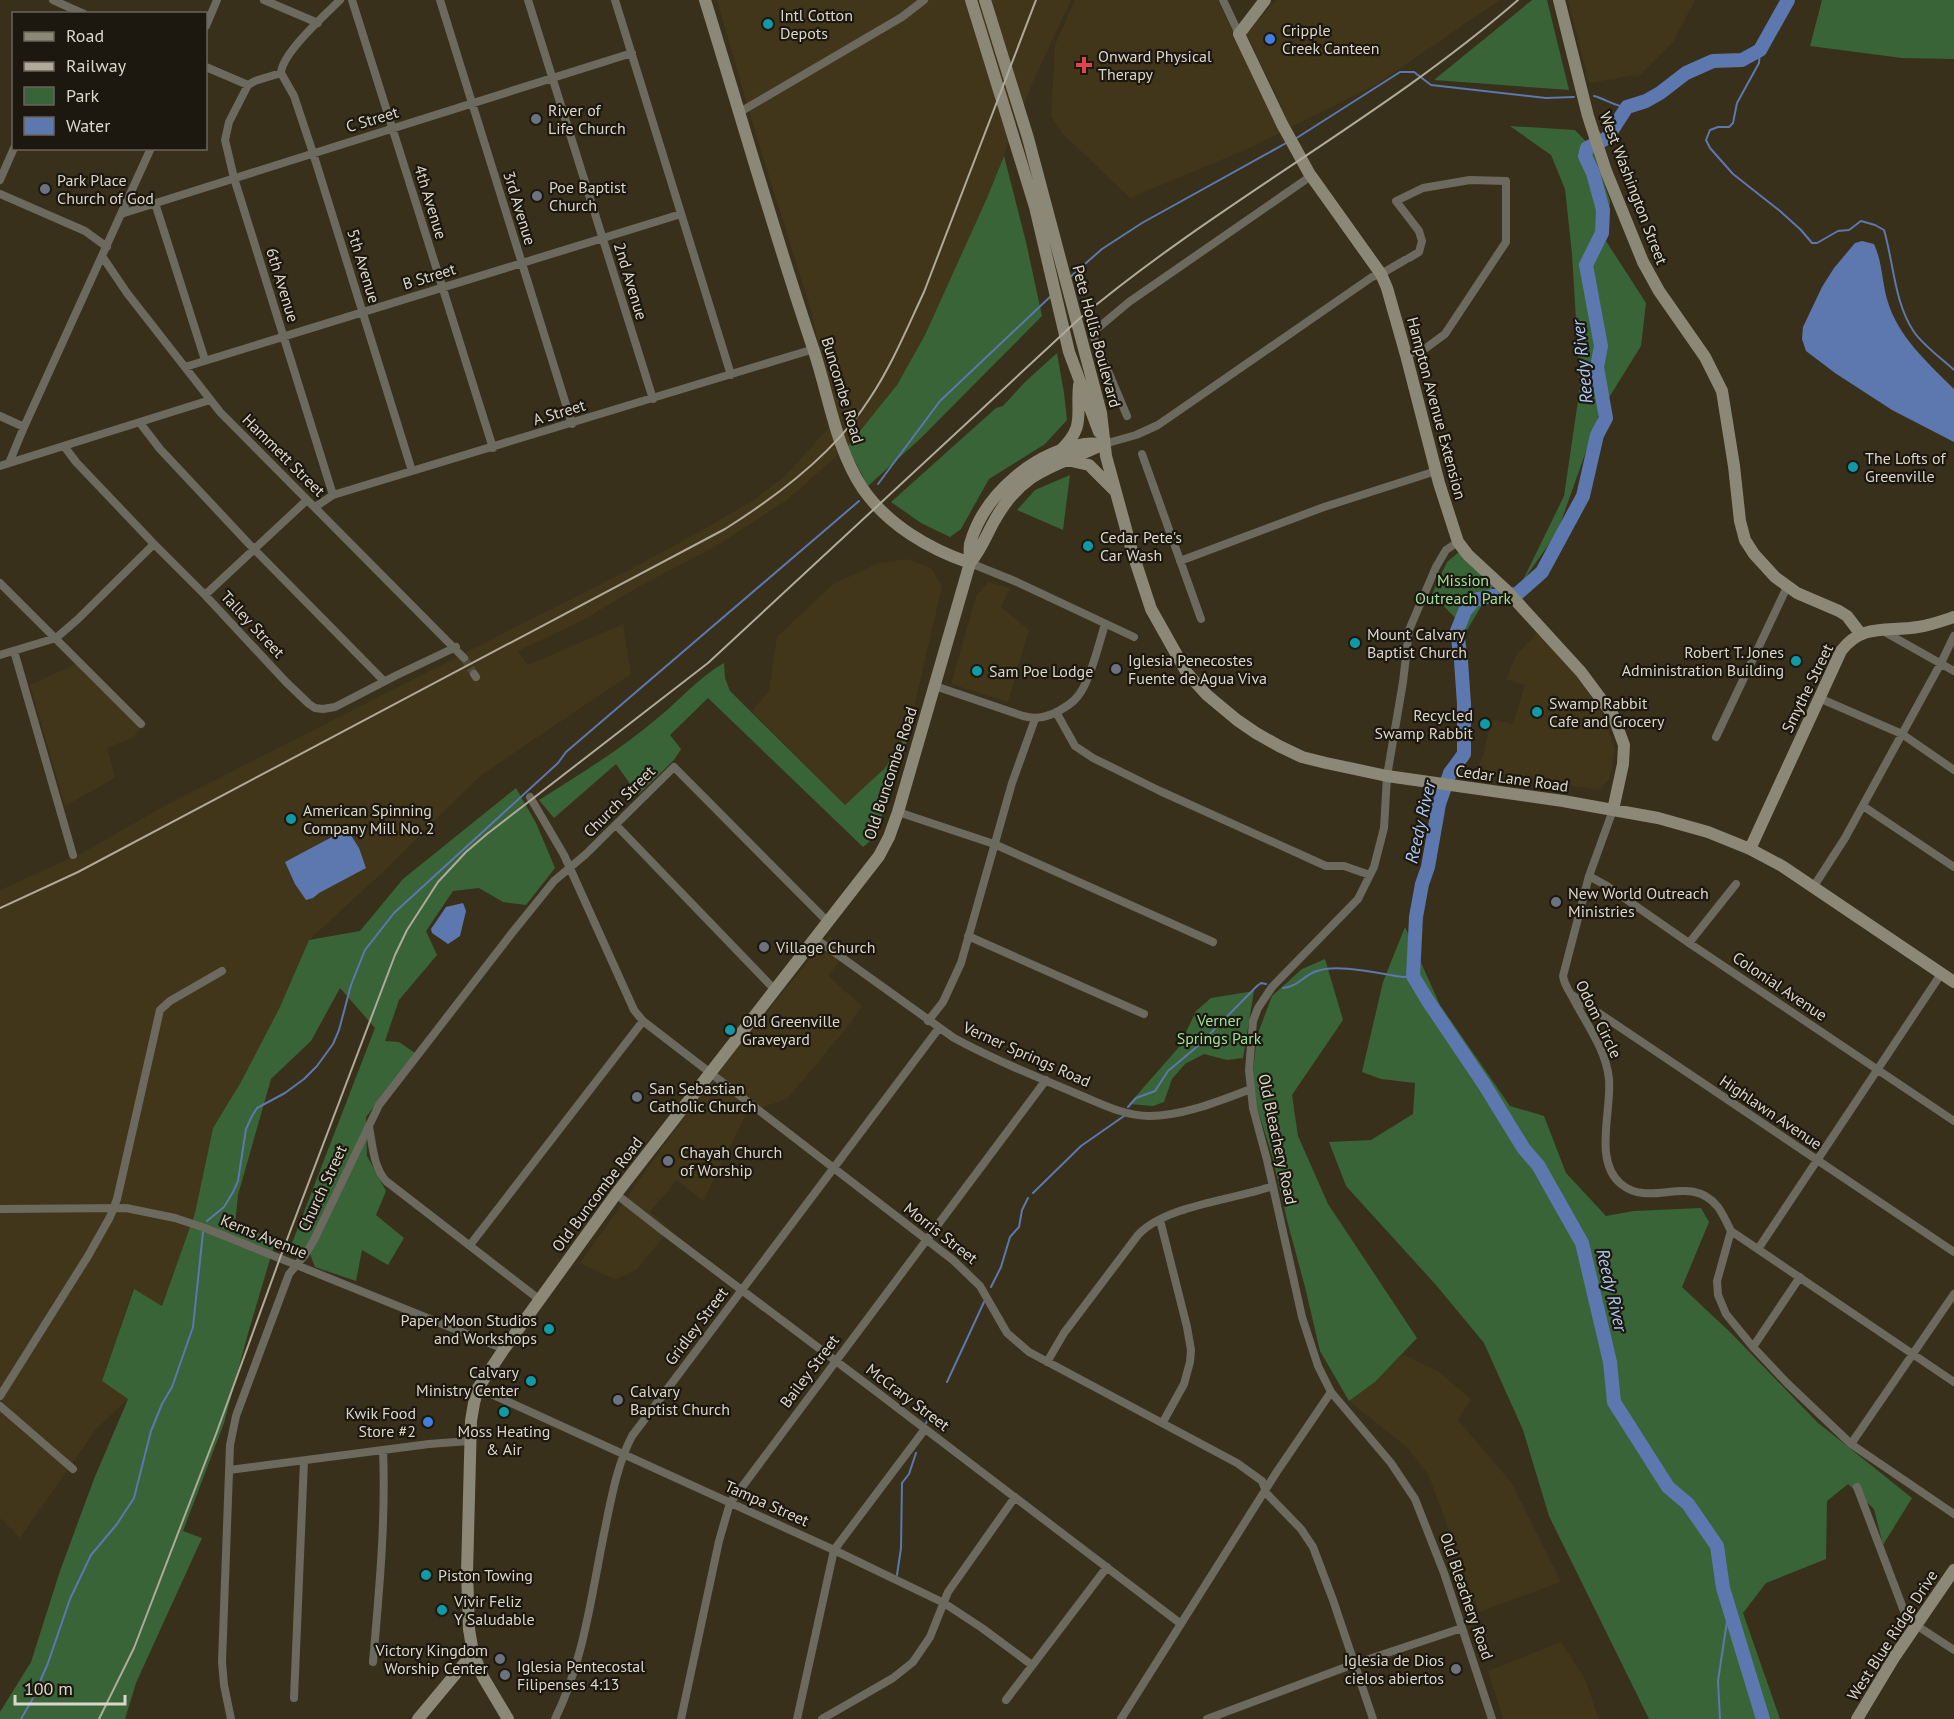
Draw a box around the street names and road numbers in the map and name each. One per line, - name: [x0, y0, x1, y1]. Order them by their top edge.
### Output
- street label: C Street: [343, 101, 401, 136]
- street label: West Washington Street: [1596, 109, 1673, 268]
- street label: 4th Avenue: [410, 162, 452, 242]
- street label: 3rd Avenue: [499, 168, 541, 248]
- street label: 5th Avenue: [343, 226, 385, 306]
- street label: 2nd Avenue: [610, 240, 652, 322]
- street label: 6th Avenue: [262, 245, 304, 325]
- street label: B Street: [400, 258, 459, 294]
- street label: Pete Hollis Boulevard: [1068, 263, 1126, 409]
- street label: Hampton Avenue Extension: [1403, 315, 1471, 501]
- street label: Buncombe Road: [817, 334, 869, 446]
- street label: A Street: [530, 394, 588, 429]
- street label: Hammett Street: [238, 409, 330, 501]
- street label: Talley Street: [217, 586, 289, 662]
- street label: Smythe Street: [1777, 640, 1837, 736]
- street label: Old Buncombe Road: [859, 704, 921, 842]
- street label: Cedar Lane Road: [1454, 760, 1570, 796]
- street label: Church Street: [579, 761, 659, 841]
- street label: Colonial Avenue: [1729, 947, 1831, 1025]
- street label: Odom Circle: [1572, 977, 1626, 1061]
- street label: Verner Springs Road: [959, 1017, 1094, 1091]
- street label: Highlawn Avenue: [1716, 1070, 1826, 1154]
- street label: Old Bleachery Road: [1254, 1072, 1302, 1206]
- street label: Old Buncombe Road: [547, 1133, 647, 1255]
- street label: Church Street: [293, 1141, 351, 1234]
- street label: Morris Street: [900, 1198, 982, 1268]
- street label: Kerns Avenue: [218, 1210, 310, 1262]
- street label: Gridley Street: [660, 1283, 732, 1369]
- street label: Bailey Street: [775, 1330, 843, 1411]
- street label: McCrary Street: [862, 1359, 954, 1435]
- street label: Tampa Street: [722, 1476, 813, 1531]
- street label: Old Bleachery Road: [1436, 1530, 1498, 1662]
- street label: West Blue Ridge Drive: [1842, 1566, 1942, 1704]

